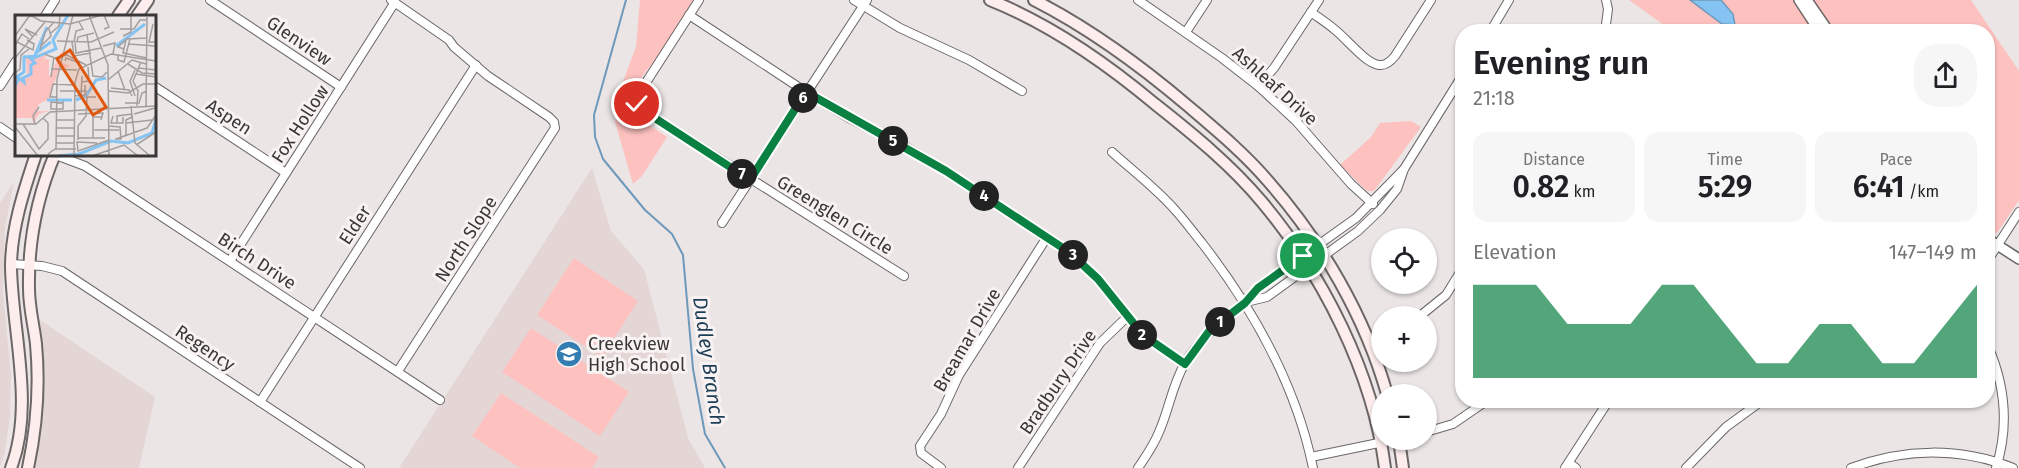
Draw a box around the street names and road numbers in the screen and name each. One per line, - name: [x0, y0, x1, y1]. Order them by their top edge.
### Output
- street label: Glenview: [262, 11, 336, 71]
- street label: Ashleaf Drive: [1228, 42, 1322, 130]
- street label: Fox Hollow: [267, 81, 333, 167]
- street label: Aspen: [202, 94, 256, 140]
- street label: Greenglen Circle: [773, 170, 897, 260]
- street label: North Slope: [430, 192, 502, 286]
- street label: Elder: [334, 201, 376, 249]
- street label: Birch Drive: [214, 228, 300, 294]
- street label: Breamar Drive: [928, 284, 1006, 396]
- street label: Regency: [171, 320, 239, 376]
- street label: Bradbury Drive: [1015, 325, 1101, 439]

